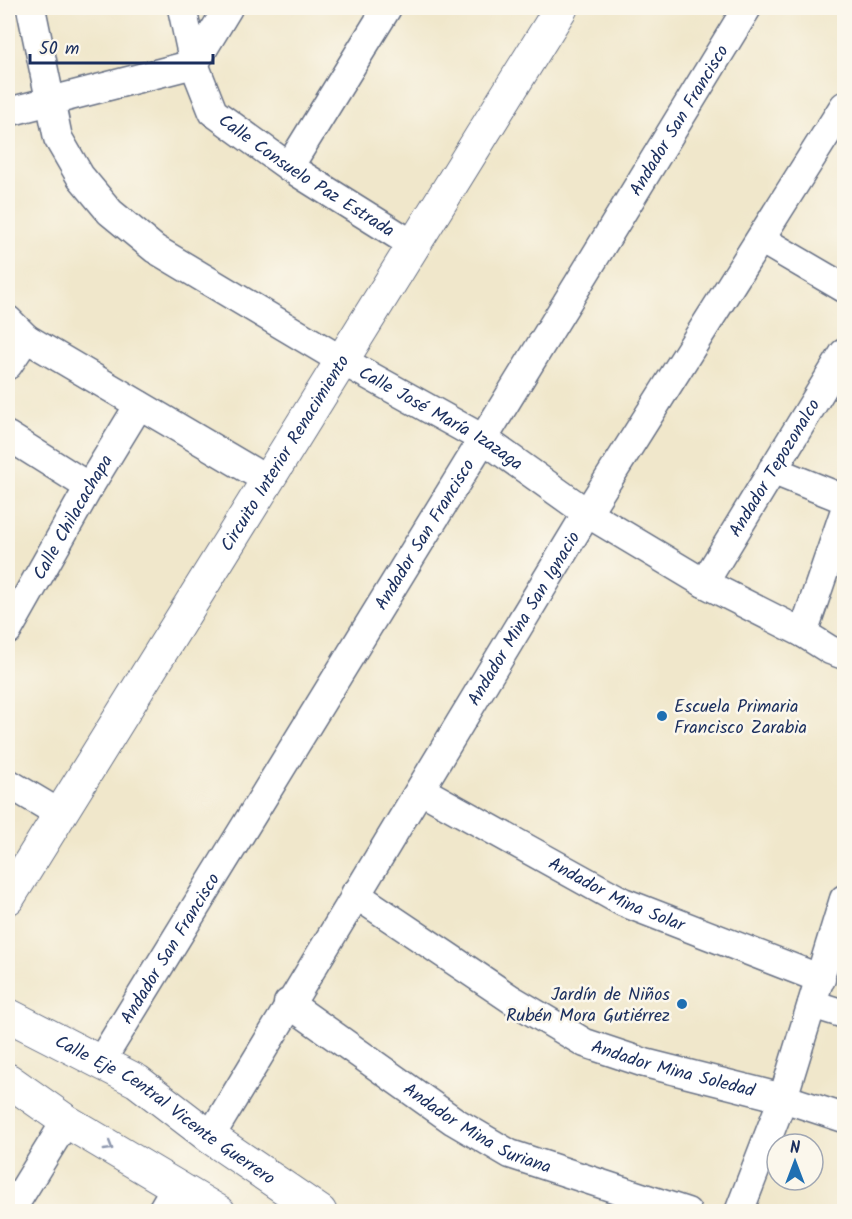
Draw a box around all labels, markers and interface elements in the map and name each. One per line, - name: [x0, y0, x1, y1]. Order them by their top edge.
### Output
- scale bar: [30, 27, 213, 65]
- text: 50 m: [39, 35, 79, 64]
- street label: Andador San Francisco: [622, 40, 737, 202]
- street label: Calle Consuelo Paz Estrada: [212, 107, 400, 246]
- street label: Circuito Interior Renacimiento: [214, 350, 358, 558]
- street label: Calle José María Izazaga: [353, 359, 529, 479]
- street label: Andador Tepozonalco: [722, 394, 829, 543]
- street label: Calle Chilacachapa: [26, 449, 121, 586]
- street label: Andador San Francisco: [368, 454, 483, 616]
- street label: Andador Mina San Ignacio: [461, 526, 589, 712]
- place label: Escuela Primaria Francisco Zarabia: [674, 693, 807, 743]
- marker: Escuela Primaria Francisco Zarabia: [655, 709, 669, 723]
- street label: Andador Mina Solar: [542, 850, 690, 941]
- street label: Andador San Francisco: [114, 868, 229, 1030]
- place label: Jardín de Niños Rubén Mora Gutiérrez: [506, 981, 670, 1031]
- marker: Jardín de Niños Rubén Mora Gutiérrez: [675, 997, 689, 1011]
- street label: Calle Eje Central Vicente Guerrero: [49, 1028, 281, 1193]
- street label: Andador Mina Soledad: [587, 1033, 759, 1107]
- street label: Andador Mina Suriana: [396, 1076, 555, 1183]
- north arrow: [765, 1132, 825, 1192]
- text: N: [790, 1136, 800, 1161]
- one-way arrow: [103, 1140, 113, 1152]

